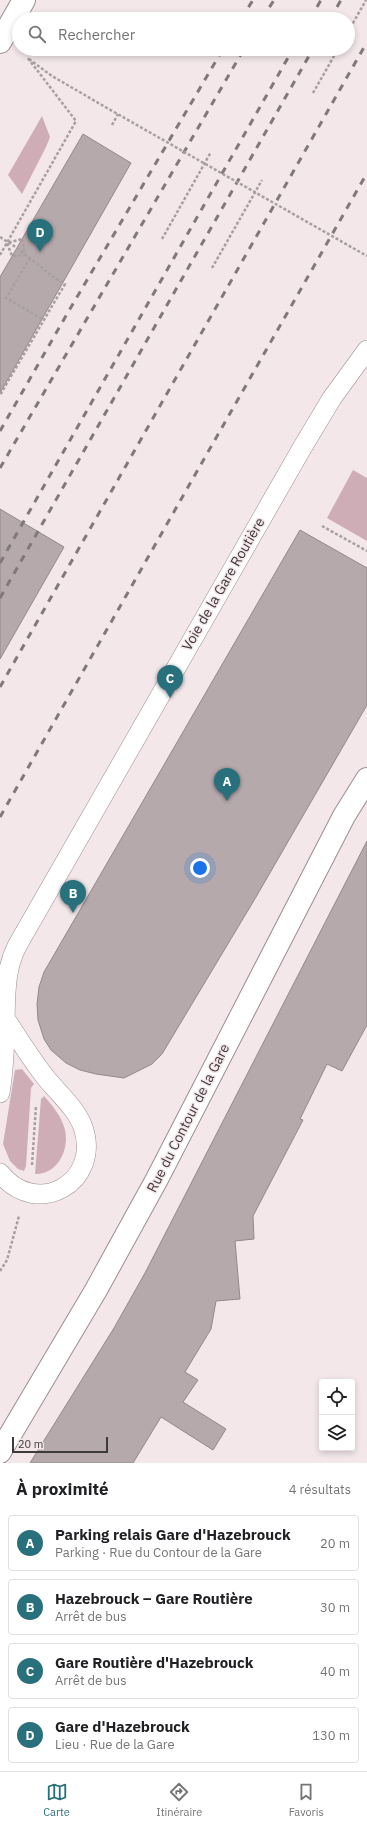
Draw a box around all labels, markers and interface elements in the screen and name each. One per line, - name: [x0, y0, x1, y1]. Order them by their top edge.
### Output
- search box: [12, 12, 355, 56]
- icon: search: [26, 23, 48, 45]
- text: Rechercher: [58, 25, 135, 44]
- pin: D: [27, 219, 53, 252]
- street label: Voie de la Gare Routière: [178, 514, 269, 654]
- pin: C: [157, 665, 183, 698]
- pin: A: [214, 768, 240, 801]
- your location: [190, 858, 210, 878]
- pin: B: [60, 880, 86, 913]
- street label: Rue du Contour de la Gare: [143, 1040, 234, 1195]
- map controls: [319, 1379, 355, 1451]
- button: locate: [319, 1379, 355, 1415]
- button: layers: [319, 1415, 355, 1451]
- scale bar: [12, 1435, 108, 1454]
- text: 20 m: [18, 1437, 43, 1451]
- text: À proximité: [16, 1478, 109, 1500]
- text: 4 résultats: [289, 1481, 351, 1498]
- text: Parking relais Gare d'Hazebrouck: [55, 1525, 291, 1544]
- text: A: [26, 1535, 34, 1552]
- text: 20 m: [320, 1535, 350, 1552]
- text: Parking · Rue du Contour de la Gare: [55, 1544, 262, 1561]
- text: Hazebrouck – Gare Routière: [55, 1589, 253, 1608]
- text: B: [26, 1599, 34, 1616]
- text: 30 m: [320, 1599, 350, 1616]
- text: Arrêt de bus: [55, 1608, 127, 1625]
- text: Gare Routière d'Hazebrouck: [55, 1653, 253, 1672]
- text: C: [26, 1663, 34, 1680]
- text: 40 m: [320, 1663, 350, 1680]
- text: Arrêt de bus: [55, 1672, 127, 1689]
- text: Gare d'Hazebrouck: [55, 1717, 190, 1736]
- text: D: [25, 1727, 35, 1744]
- text: 130 m: [312, 1727, 350, 1744]
- text: Lieu · Rue de la Gare: [55, 1736, 175, 1753]
- tab: Carte: [43, 1781, 70, 1819]
- tab: Itinéraire: [156, 1781, 202, 1819]
- tab: Favoris: [289, 1781, 324, 1819]

